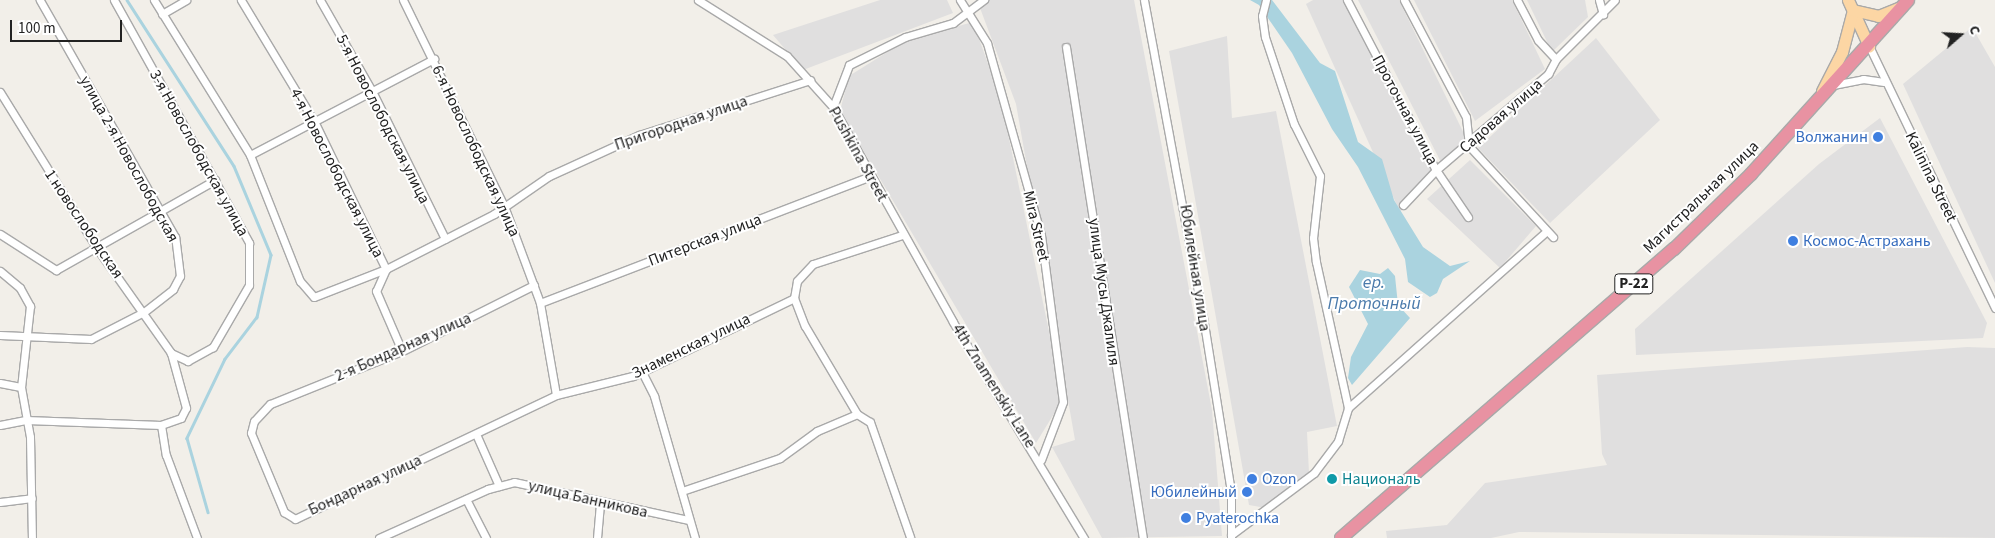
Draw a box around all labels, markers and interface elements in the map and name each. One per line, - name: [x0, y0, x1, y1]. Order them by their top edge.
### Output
- scale bar: [12, 10, 125, 42]
- north arrow: [1935, 10, 1985, 60]
- text: 100 m: [18, 18, 56, 39]
- text: С: [1963, 23, 1985, 37]
- street label: 5-я Новослободская улица: [332, 31, 434, 207]
- street label: Проточная улица: [1368, 52, 1442, 168]
- street label: 6-я Новослободская улица: [428, 62, 524, 240]
- street label: 3-я Новослободская улица: [145, 66, 253, 240]
- street label: улица 2-я Новослободская: [75, 72, 183, 246]
- street label: Садовая улица: [1455, 75, 1547, 157]
- street label: 4-я Новослободская улица: [286, 85, 388, 261]
- street label: Пригородная улица: [612, 91, 750, 155]
- street label: Pushkina Street: [824, 103, 892, 205]
- place label: Волжанин: [1795, 127, 1868, 147]
- street label: Kalinina Street: [1901, 129, 1961, 225]
- marker: Волжанин: [1872, 131, 1884, 143]
- street label: Магистральная улица: [1639, 137, 1763, 257]
- street label: 1 новослободская: [40, 166, 128, 282]
- street label: Mira Street: [1019, 189, 1053, 263]
- street label: Юбилейная улица: [1175, 203, 1215, 333]
- street label: Питерская улица: [646, 210, 764, 270]
- street label: улица Мусы Джалиля: [1084, 217, 1124, 367]
- place label: Космос-Астрахань: [1803, 231, 1931, 251]
- marker: Космос-Астрахань: [1787, 235, 1799, 247]
- road number: Р-22: [1614, 272, 1654, 296]
- water label: ер. Проточный: [1327, 273, 1421, 316]
- street label: 2-я Бондарная улица: [332, 308, 474, 386]
- street label: Знаменская улица: [629, 309, 753, 383]
- street label: 4th Znamenskiy Lane: [948, 321, 1040, 451]
- street label: Бондарная улица: [305, 450, 425, 520]
- place label: Ozon: [1262, 469, 1297, 489]
- place label: Националь: [1342, 469, 1421, 489]
- marker: Ozon: [1246, 473, 1258, 485]
- marker: Националь: [1326, 473, 1338, 485]
- street label: улица Банникова: [526, 476, 650, 522]
- place label: Юбилейный: [1150, 482, 1237, 502]
- marker: Юбилейный: [1241, 486, 1253, 498]
- place label: Pyaterochka: [1196, 508, 1279, 528]
- marker: Pyaterochka: [1180, 512, 1192, 524]

